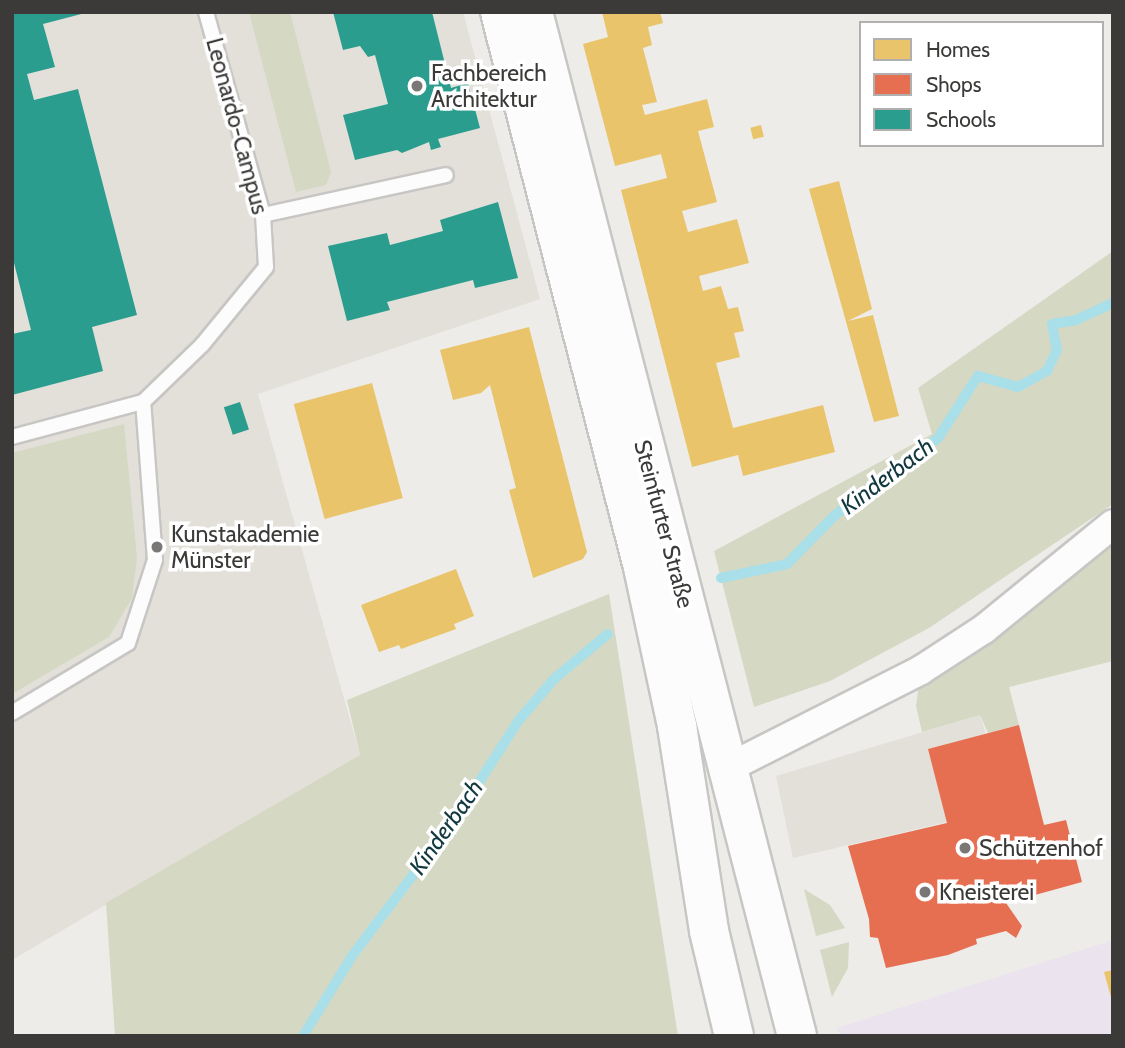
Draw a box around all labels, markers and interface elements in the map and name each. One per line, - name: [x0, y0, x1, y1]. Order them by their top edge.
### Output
- legend: [859, 21, 1104, 147]
- street label: Leonardo-Campus: [200, 35, 274, 217]
- text: Homes: [926, 37, 990, 62]
- place label: Fachbereich Architektur: [431, 59, 547, 113]
- text: Shops: [926, 72, 981, 97]
- marker: Fachbereich Architektur: [409, 78, 425, 94]
- text: Schools: [926, 107, 996, 132]
- water label: Kinderbach: [835, 432, 939, 520]
- street label: Steinfurter Straße: [628, 437, 700, 611]
- place label: Kunstakademie Münster: [171, 520, 319, 574]
- marker: Kunstakademie Münster: [149, 539, 165, 555]
- water label: Kinderbach: [403, 774, 489, 880]
- place label: Schützenhof: [979, 834, 1103, 862]
- marker: Schützenhof: [957, 840, 973, 856]
- place label: Kneisterei: [939, 878, 1034, 906]
- marker: Kneisterei: [917, 884, 933, 900]

